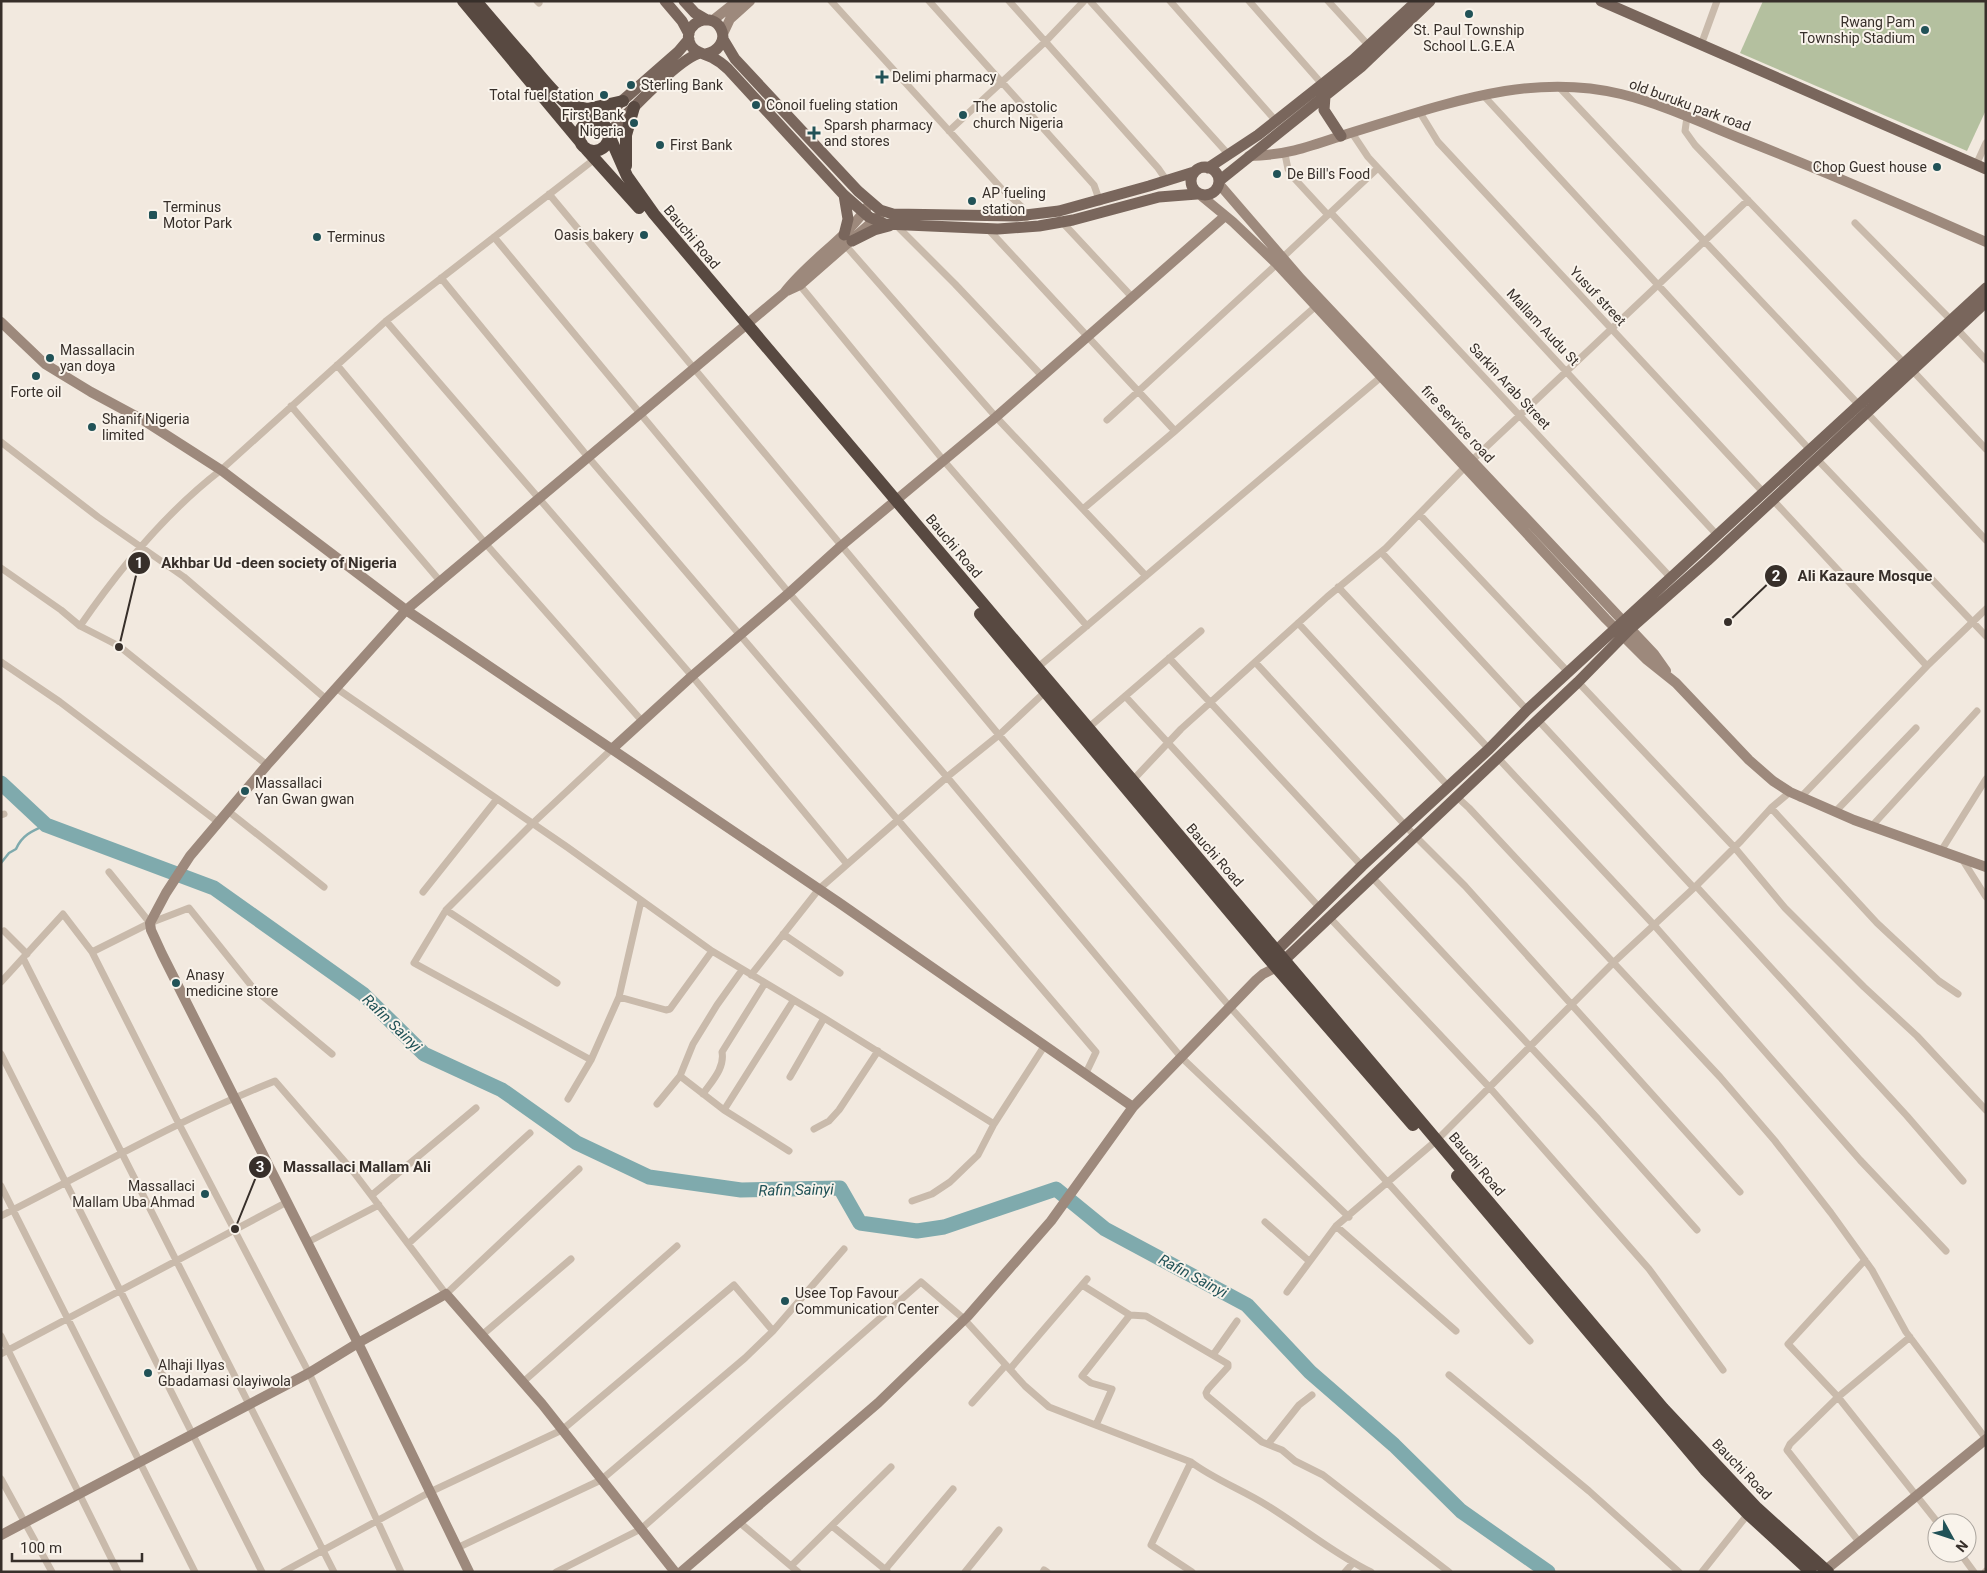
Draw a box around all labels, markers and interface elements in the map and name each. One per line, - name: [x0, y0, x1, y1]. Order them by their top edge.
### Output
- marker: St. Paul Township School L.G.E.A: [1463, 8, 1475, 20]
- place label: Rwang Pam Township Stadium: [1800, 14, 1915, 46]
- place label: St. Paul Township School L.G.E.A: [1414, 22, 1525, 54]
- marker: Rwang Pam Township Stadium: [1919, 24, 1931, 36]
- place label: Delimi pharmacy: [892, 69, 997, 85]
- marker: Delimi pharmacy: [876, 71, 888, 83]
- street label: old buruku park road: [1627, 76, 1753, 134]
- place label: Sterling Bank: [641, 77, 724, 93]
- marker: Sterling Bank: [625, 79, 637, 91]
- place label: Total fuel station: [489, 87, 594, 103]
- marker: Total fuel station: [598, 89, 610, 101]
- place label: Conoil fueling station: [766, 97, 898, 113]
- marker: Conoil fueling station: [750, 99, 762, 111]
- place label: The apostolic church Nigeria: [973, 99, 1063, 131]
- place label: First Bank Nigeria: [562, 107, 625, 139]
- marker: The apostolic church Nigeria: [957, 109, 969, 121]
- marker: First Bank Nigeria: [628, 117, 640, 129]
- place label: Sparsh pharmacy and stores: [824, 117, 933, 149]
- marker: Sparsh pharmacy and stores: [808, 127, 820, 139]
- place label: First Bank: [670, 137, 733, 153]
- marker: First Bank: [654, 139, 666, 151]
- place label: Chop Guest house: [1813, 159, 1927, 175]
- marker: Chop Guest house: [1931, 161, 1943, 173]
- place label: De Bill's Food: [1287, 166, 1370, 182]
- marker: De Bill's Food: [1271, 168, 1283, 180]
- place label: AP fueling station: [982, 185, 1046, 217]
- marker: AP fueling station: [966, 195, 978, 207]
- place label: Terminus Motor Park: [163, 199, 233, 231]
- street label: Bauchi Road: [661, 202, 723, 272]
- marker: Terminus Motor Park: [147, 209, 159, 221]
- place label: Oasis bakery: [554, 227, 634, 243]
- place label: Terminus: [327, 229, 385, 245]
- marker: Oasis bakery: [638, 229, 650, 241]
- marker: Terminus: [311, 231, 323, 243]
- street label: Yusuf street: [1567, 263, 1630, 329]
- street label: Mallam Audu St: [1503, 285, 1583, 369]
- street label: Sarkin Arab Street: [1466, 340, 1554, 433]
- place label: Massallacin yan doya: [60, 342, 135, 374]
- marker: Massallacin yan doya: [44, 352, 56, 364]
- marker: Forte oil: [30, 370, 42, 382]
- street label: fire service road: [1418, 382, 1498, 466]
- place label: Forte oil: [11, 384, 61, 400]
- place label: Shanif Nigeria limited: [102, 411, 190, 443]
- marker: Shanif Nigeria limited: [86, 421, 98, 433]
- street label: Bauchi Road: [923, 511, 985, 581]
- callout: Akhbar Ud -deen society of Nigeria: [126, 548, 407, 578]
- text: 1: [135, 554, 143, 572]
- text: Akhbar Ud -deen society of Nigeria: [161, 554, 397, 572]
- callout: Ali Kazaure Mosque: [1763, 561, 1943, 591]
- text: 2: [1772, 567, 1781, 585]
- text: Ali Kazaure Mosque: [1798, 567, 1932, 585]
- place label: Massallaci Yan Gwan gwan: [255, 775, 354, 807]
- marker: Massallaci Yan Gwan gwan: [239, 785, 251, 797]
- street label: Bauchi Road: [1183, 820, 1247, 890]
- place label: Anasy medicine store: [186, 967, 278, 999]
- marker: Anasy medicine store: [170, 977, 182, 989]
- water label: Rafin Sainyi: [359, 990, 426, 1056]
- street label: Bauchi Road: [1446, 1129, 1508, 1199]
- callout: Massallaci Mallam Ali: [248, 1152, 441, 1182]
- text: 3: [256, 1158, 264, 1176]
- text: Massallaci Mallam Ali: [283, 1158, 431, 1176]
- place label: Massallaci Mallam Uba Ahmad: [72, 1178, 195, 1210]
- water label: Rafin Sainyi: [758, 1180, 834, 1200]
- marker: Massallaci Mallam Uba Ahmad: [199, 1188, 211, 1200]
- water label: Rafin Sainyi: [1156, 1250, 1231, 1302]
- place label: Usee Top Favour Communication Center: [795, 1285, 939, 1317]
- marker: Usee Top Favour Communication Center: [779, 1295, 791, 1307]
- place label: Alhaji Ilyas Gbadamasi olayiwola: [158, 1357, 291, 1389]
- marker: Alhaji Ilyas Gbadamasi olayiwola: [142, 1367, 154, 1379]
- street label: Bauchi Road: [1709, 1435, 1775, 1503]
- north arrow: [1927, 1513, 1977, 1563]
- scale bar: [12, 1530, 142, 1562]
- text: N: [1953, 1537, 1971, 1555]
- text: 100 m: [20, 1539, 62, 1557]

